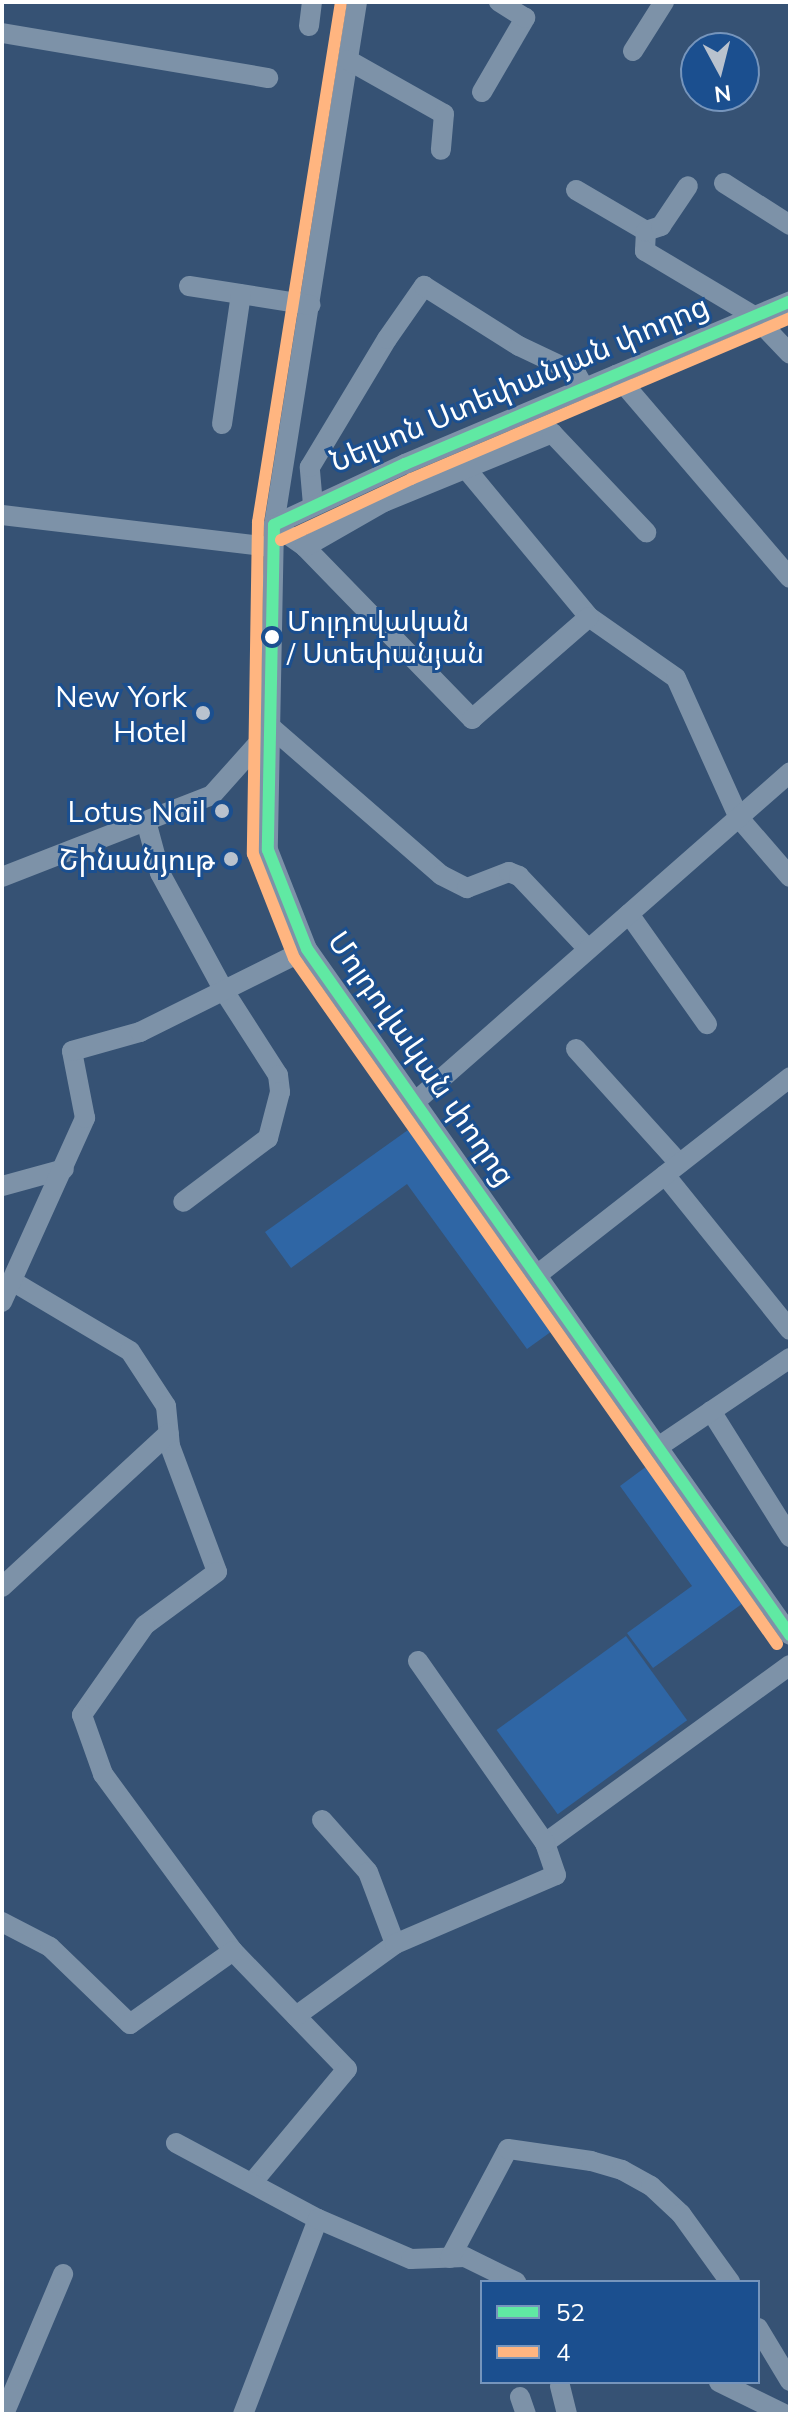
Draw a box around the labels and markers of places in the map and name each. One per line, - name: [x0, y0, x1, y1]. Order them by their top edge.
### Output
- place label: Մոլդովական / Ստեփանյան: [287, 604, 484, 670]
- marker: Մոլդովական / Ստեփանյան: [264, 629, 280, 645]
- place label: New York Hotel: [55, 678, 187, 748]
- marker: New York Hotel: [194, 704, 212, 722]
- place label: Lotus Nail: [68, 793, 206, 829]
- marker: Lotus Nail: [213, 802, 231, 820]
- place label: Շինանյութ: [59, 841, 215, 877]
- marker: Շինանյութ: [222, 850, 240, 868]

